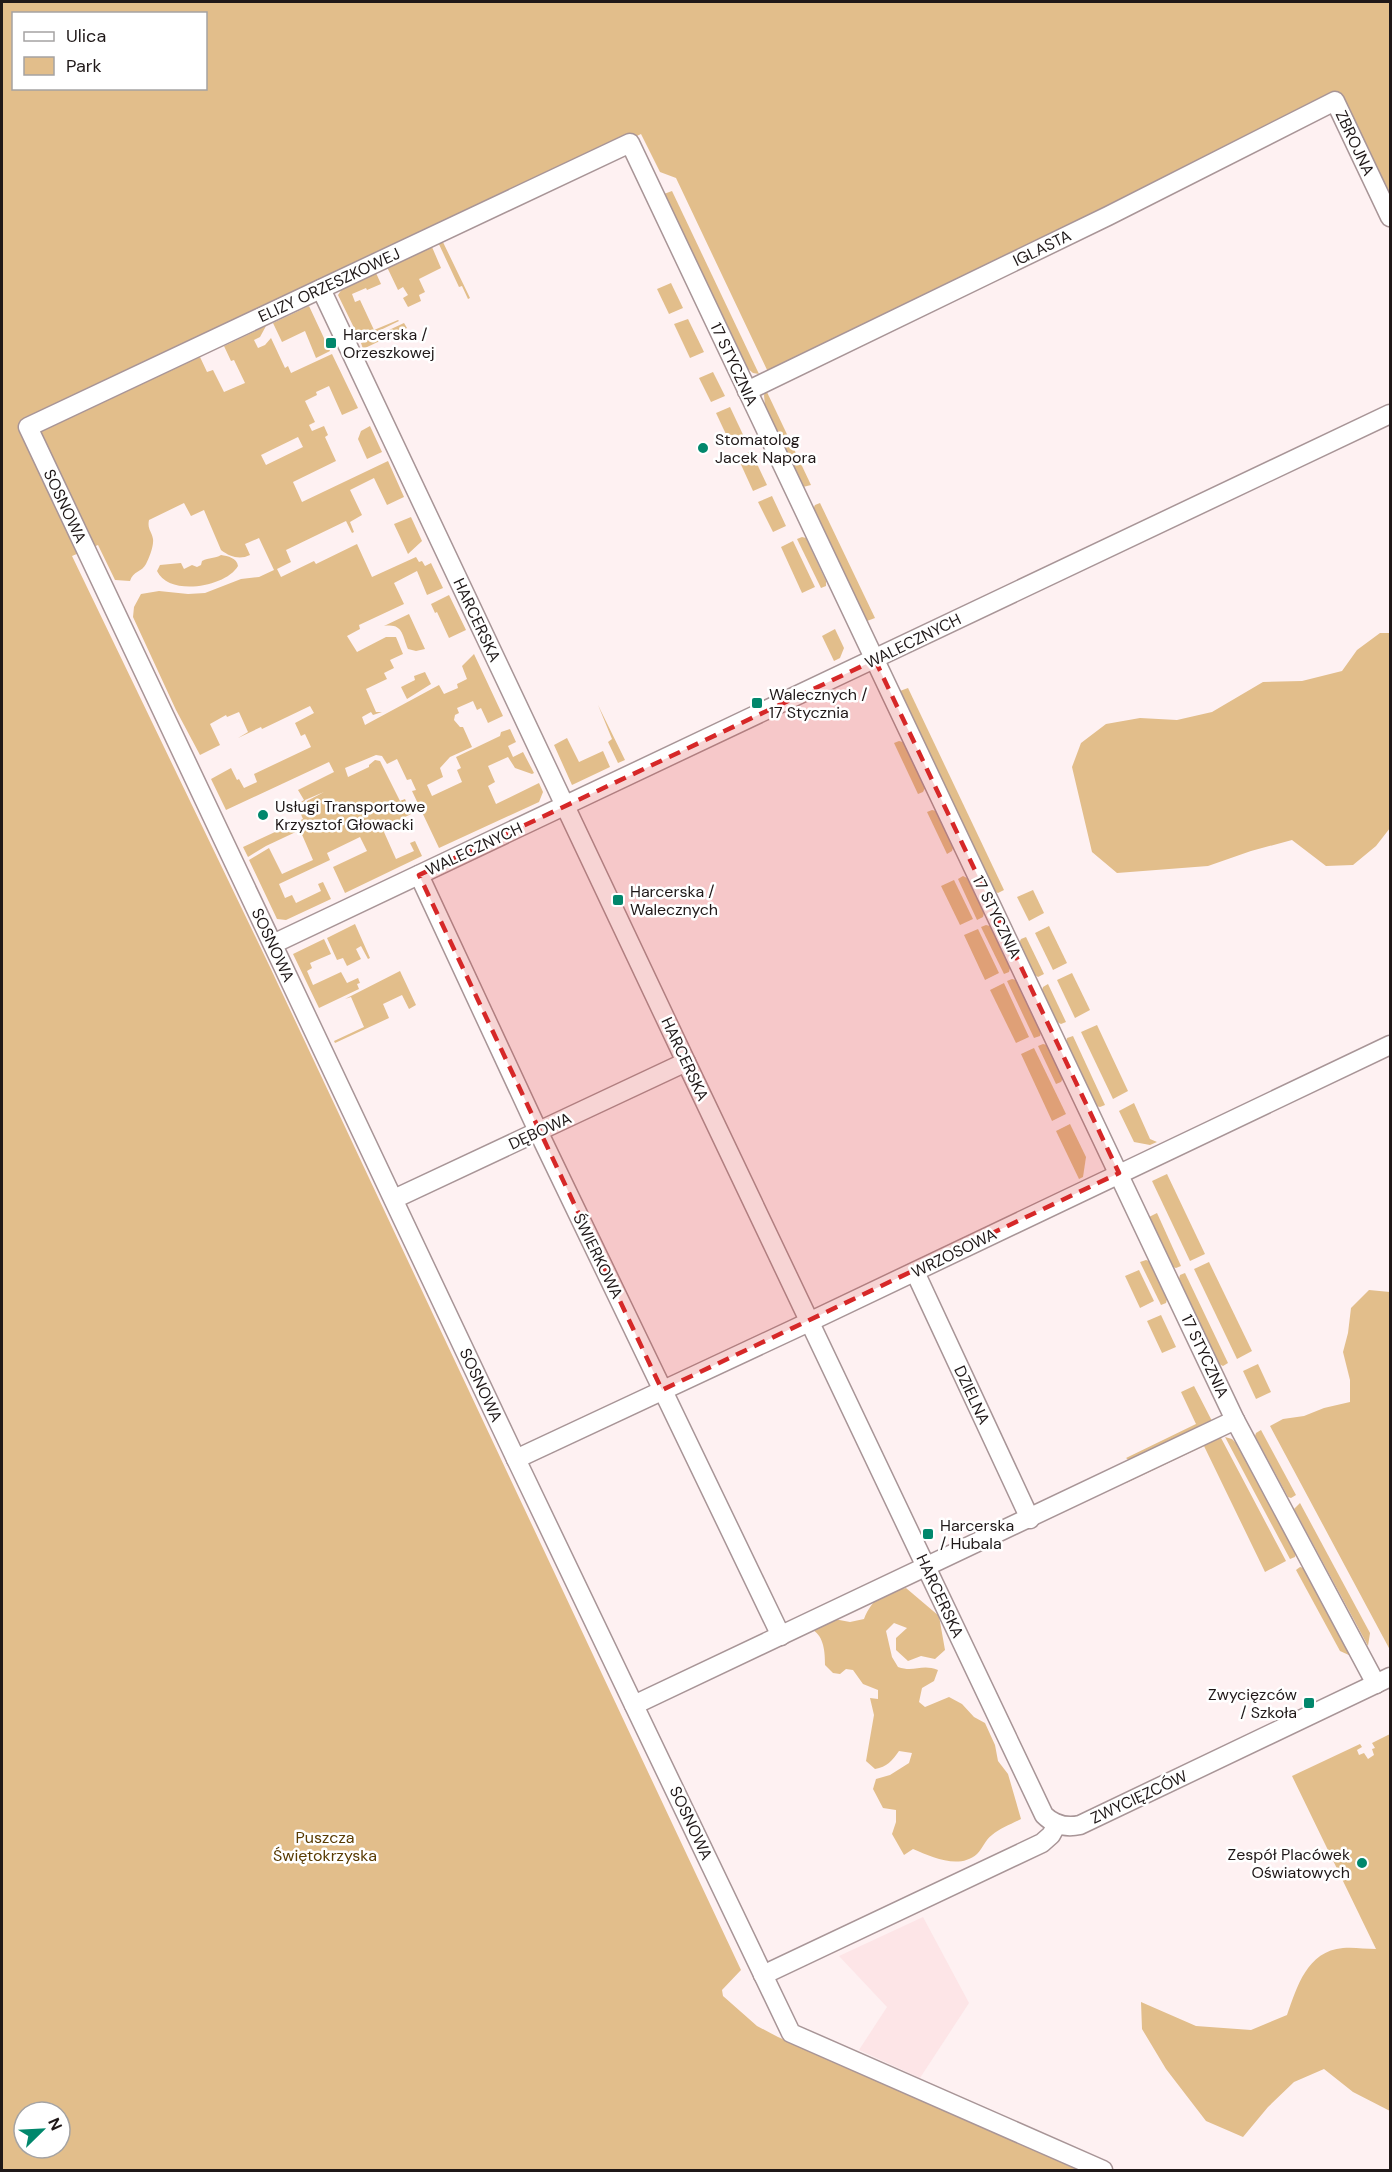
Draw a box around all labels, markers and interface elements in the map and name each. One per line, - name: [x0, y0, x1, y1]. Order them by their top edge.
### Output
- legend: [12, 12, 207, 90]
- text: Ulica: [66, 24, 106, 48]
- text: Park: [66, 54, 102, 78]
- street label: ZBROJNA: [1331, 107, 1379, 179]
- street label: IGLASTA: [1009, 225, 1075, 271]
- street label: ELIZY ORZESZKOWEJ: [255, 243, 403, 327]
- street label: 17 STYCZNIA: [706, 319, 763, 409]
- place label: Harcerska / Orzeszkowej: [343, 324, 435, 363]
- marker: Harcerska / Orzeszkowej: [324, 336, 338, 350]
- place label: Stomatolog Jacek Napora: [715, 429, 816, 468]
- marker: Stomatolog Jacek Napora: [696, 441, 710, 455]
- street label: SOSNOWA: [39, 466, 91, 547]
- street label: HARCERSKA: [448, 575, 506, 666]
- street label: WALECZNYCH: [861, 609, 965, 673]
- place label: Walecznych / 17 Stycznia: [769, 684, 868, 723]
- marker: Walecznych / 17 Stycznia: [750, 696, 764, 710]
- place label: Usługi Transportowe Krzysztof Głowacki: [275, 796, 425, 835]
- marker: Usługi Transportowe Krzysztof Głowacki: [256, 808, 270, 822]
- street label: WALECZNYCH: [422, 817, 526, 881]
- street label: 17 STYCZNIA: [968, 872, 1026, 962]
- place label: Harcerska / Walecznych: [630, 881, 718, 920]
- marker: Harcerska / Walecznych: [611, 893, 625, 907]
- street label: SOSNOWA: [247, 905, 299, 986]
- street label: HARCERSKA: [656, 1014, 714, 1105]
- street label: DĘBOWA: [505, 1107, 575, 1155]
- street label: ŚWIERKOWA: [568, 1210, 628, 1302]
- street label: WRZOSOWA: [908, 1223, 1000, 1283]
- street label: 17 STYCZNIA: [1177, 1311, 1234, 1401]
- street label: SOSNOWA: [455, 1345, 507, 1426]
- street label: DZIELNA: [949, 1362, 995, 1428]
- place label: Harcerska / Hubala: [940, 1515, 1014, 1554]
- marker: Harcerska / Hubala: [921, 1527, 935, 1541]
- street label: HARCERSKA: [911, 1551, 969, 1642]
- place label: Zwycięzców / Szkoła: [1208, 1684, 1297, 1723]
- marker: Zwycięzców / Szkoła: [1302, 1696, 1316, 1710]
- street label: ZWYCIĘZCÓW: [1087, 1765, 1191, 1829]
- street label: SOSNOWA: [665, 1783, 717, 1864]
- park label: Puszcza Świętokrzyska: [273, 1827, 377, 1866]
- place label: Zespół Placówek Oświatowych: [1228, 1844, 1350, 1883]
- marker: Zespół Placówek Oświatowych: [1355, 1856, 1369, 1870]
- north arrow: [12, 2100, 72, 2160]
- text: N: [43, 2115, 67, 2134]

